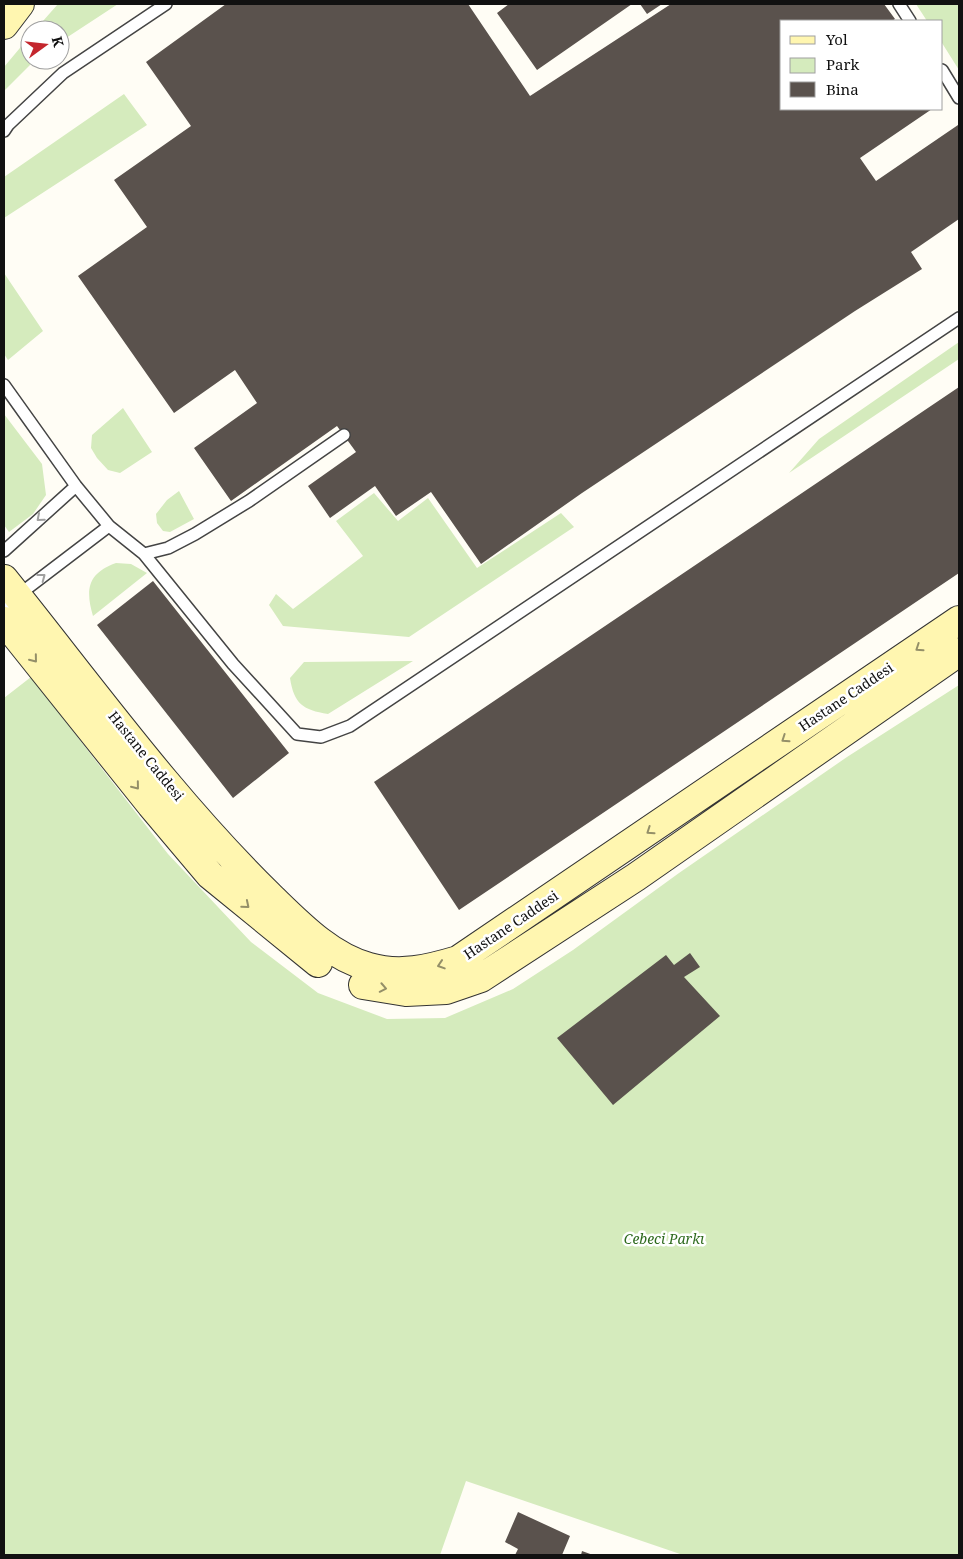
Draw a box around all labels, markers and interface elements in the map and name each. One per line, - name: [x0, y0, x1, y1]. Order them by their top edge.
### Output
- north arrow: [20, 20, 70, 70]
- legend: [780, 20, 943, 110]
- text: Yol: [825, 29, 848, 49]
- text: K: [48, 34, 69, 50]
- text: Park: [826, 54, 860, 74]
- text: Bina: [826, 79, 859, 99]
- one-way arrow: [36, 513, 45, 522]
- one-way arrow: [36, 574, 45, 582]
- one-way arrow: [915, 642, 925, 651]
- one-way arrow: [29, 653, 37, 662]
- street label: Hastane Caddesi: [795, 658, 897, 735]
- street label: Hastane Caddesi: [104, 707, 189, 805]
- one-way arrow: [781, 733, 790, 742]
- one-way arrow: [130, 780, 138, 789]
- one-way arrow: [646, 824, 655, 834]
- street label: Hastane Caddesi: [460, 886, 562, 963]
- one-way arrow: [240, 899, 249, 907]
- one-way arrow: [437, 960, 445, 970]
- one-way arrow: [378, 983, 387, 993]
- park label: Cebeci Parkı: [624, 1229, 705, 1248]

